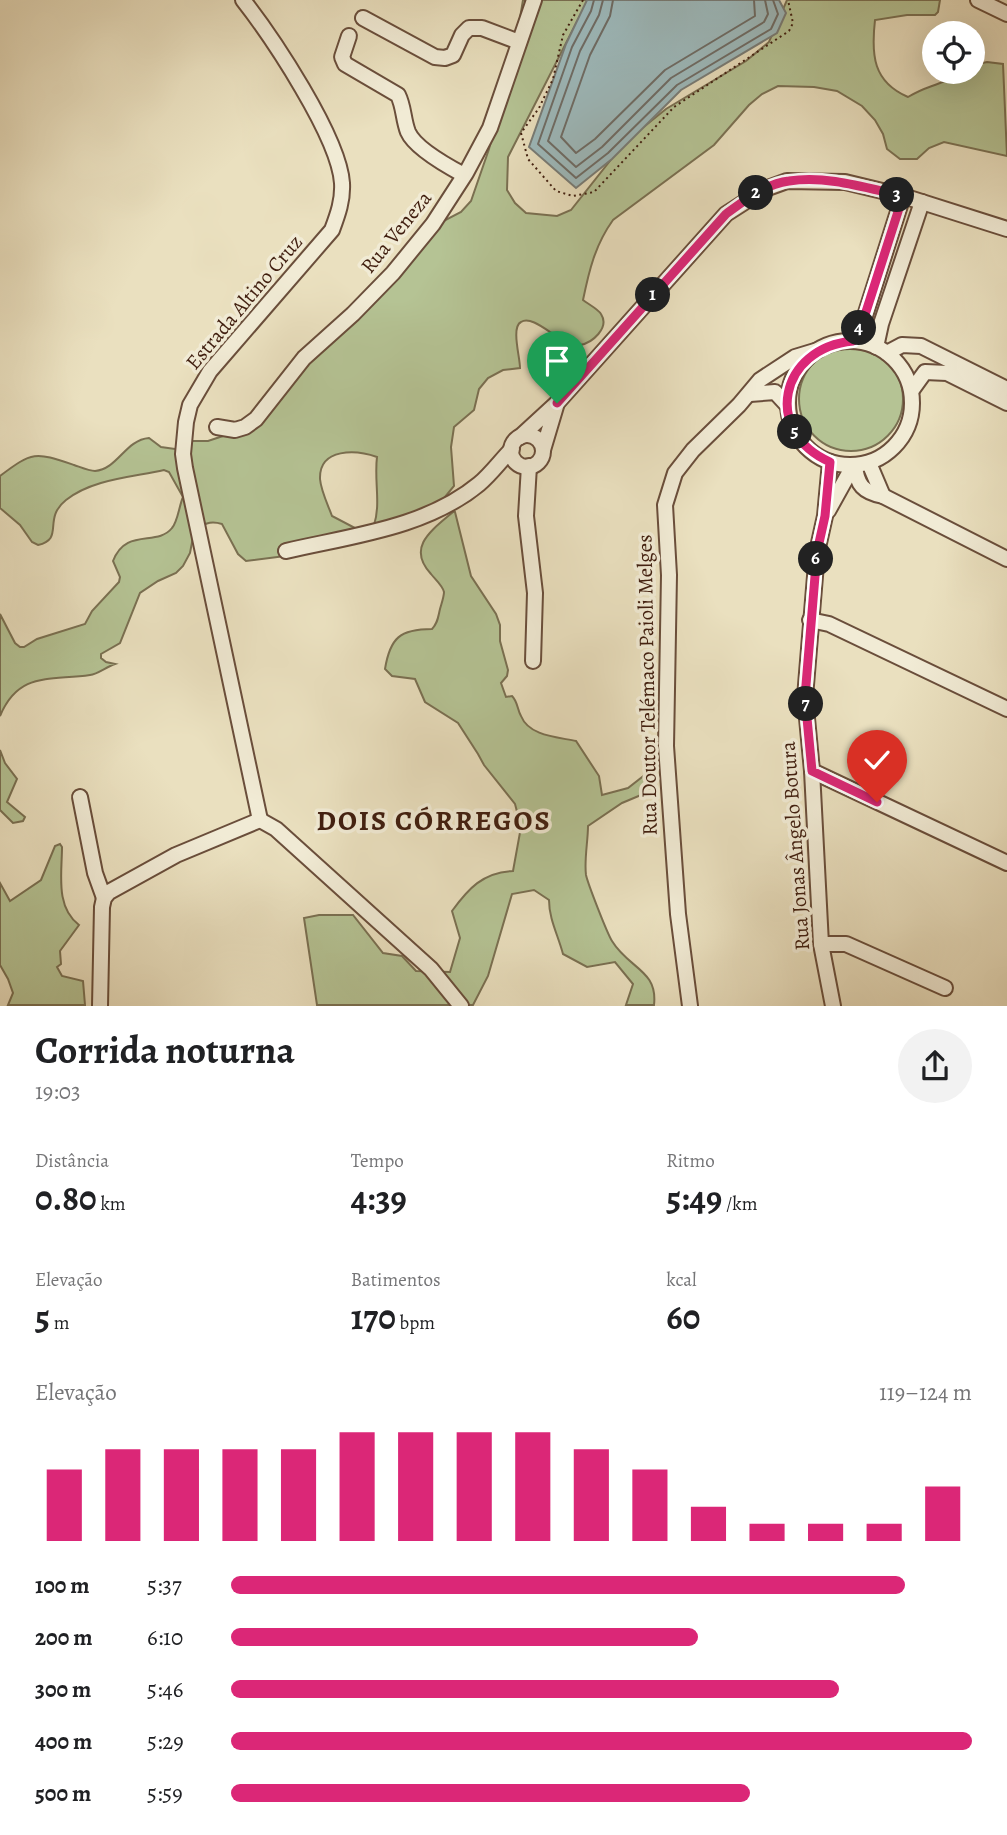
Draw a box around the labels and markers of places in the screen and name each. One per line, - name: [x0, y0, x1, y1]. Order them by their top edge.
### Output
- pin: 2: [738, 176, 774, 210]
- pin: 3: [880, 178, 914, 212]
- pin: 1: [636, 278, 670, 312]
- pin: 4: [842, 310, 876, 346]
- pin: [527, 331, 587, 403]
- pin: 5: [778, 414, 812, 450]
- pin: 6: [798, 542, 834, 576]
- pin: 7: [788, 686, 824, 722]
- pin: [847, 730, 907, 802]

